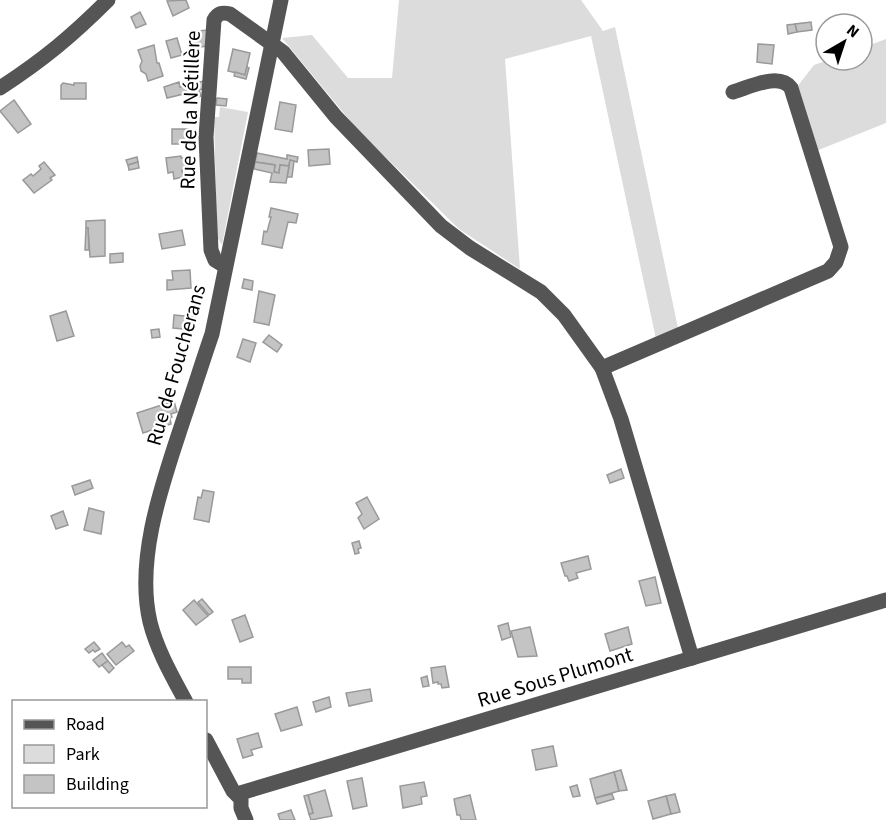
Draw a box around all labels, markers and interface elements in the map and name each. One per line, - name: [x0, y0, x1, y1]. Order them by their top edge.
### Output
- north arrow: [814, 12, 874, 72]
- text: N: [842, 19, 864, 43]
- street label: Rue de la Nétillère: [172, 30, 208, 190]
- street label: Rue de Foucherans: [139, 281, 213, 449]
- street label: Rue Sous Plumont: [474, 639, 636, 715]
- legend: [12, 700, 207, 808]
- text: Road: [66, 712, 105, 737]
- text: Park: [66, 742, 100, 767]
- text: Building: [66, 772, 129, 797]

